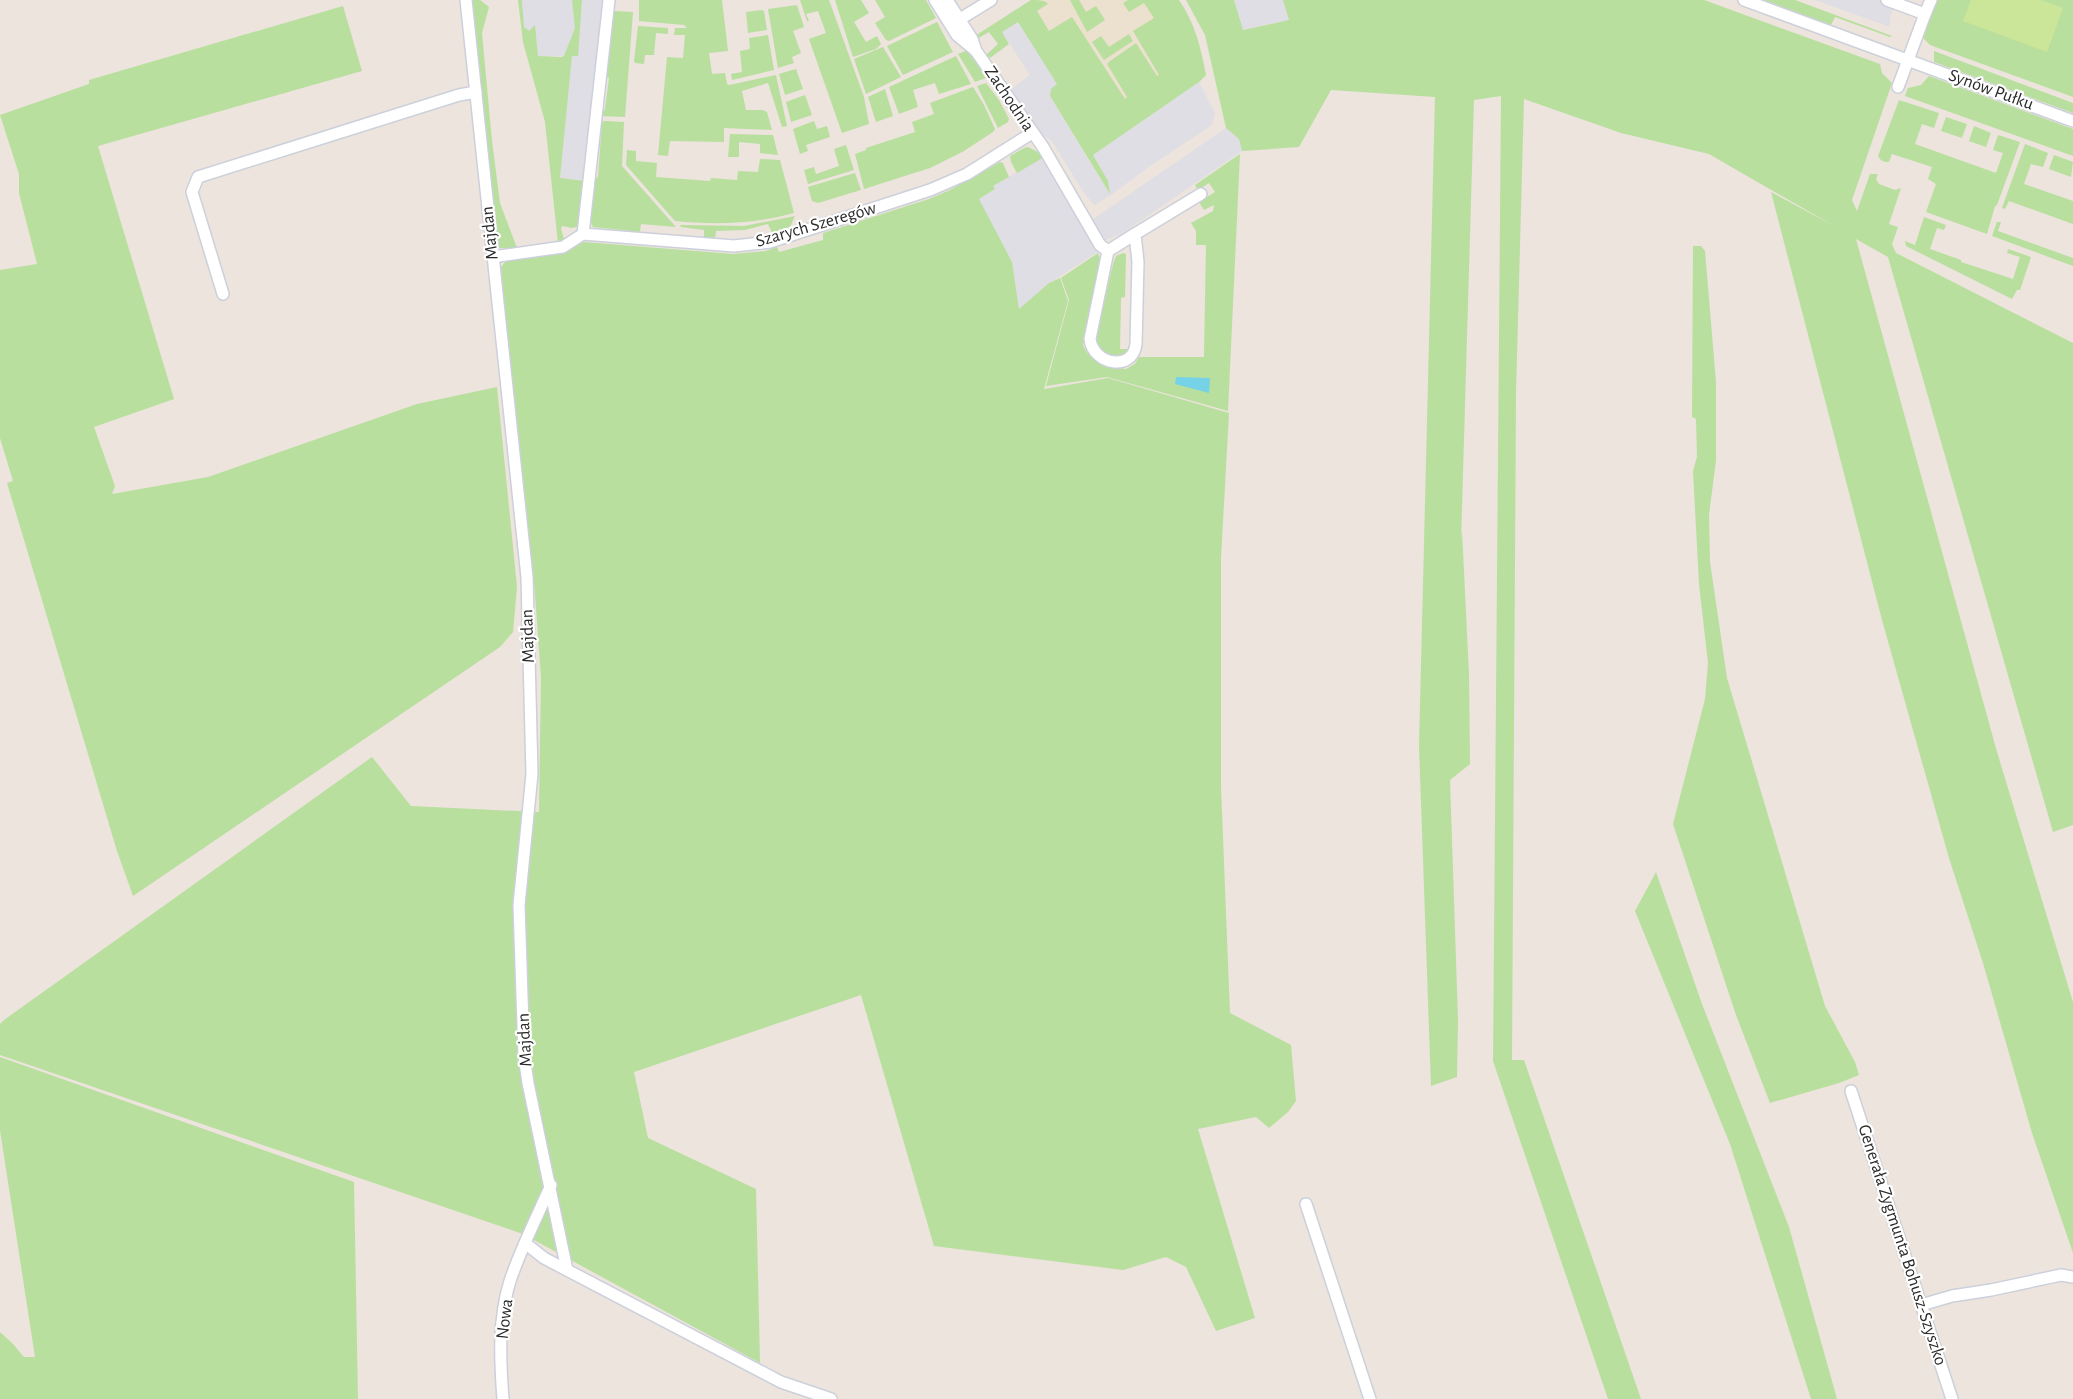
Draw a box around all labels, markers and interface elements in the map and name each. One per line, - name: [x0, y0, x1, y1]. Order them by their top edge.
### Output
- street label: Zachodnia: [981, 63, 1037, 135]
- street label: Synów Pułku: [1946, 66, 2036, 114]
- street label: Szarych Szeregów: [754, 199, 878, 251]
- street label: Majdan: [478, 205, 502, 261]
- street label: Majdan: [518, 609, 538, 663]
- street label: Majdan: [515, 1013, 535, 1067]
- street label: Generała Zygmunta Bohusz-Szyszko: [1854, 1122, 1950, 1368]
- street label: Nowa: [494, 1298, 516, 1340]

